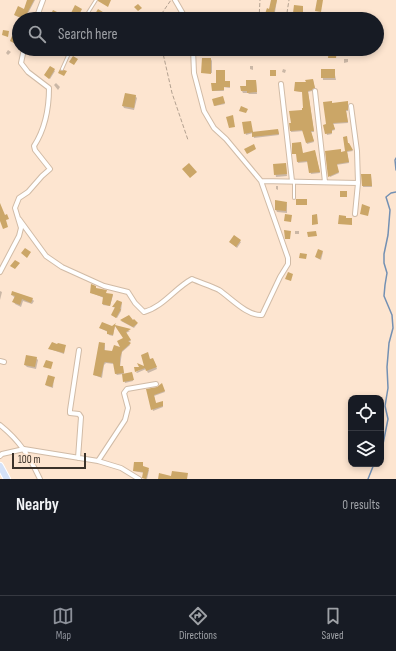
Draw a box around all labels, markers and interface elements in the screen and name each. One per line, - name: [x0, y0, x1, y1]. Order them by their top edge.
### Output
- search box: [12, 12, 384, 56]
- icon: search: [26, 23, 48, 45]
- text: Search here: [58, 25, 118, 44]
- map controls: [348, 395, 384, 467]
- button: locate: [348, 395, 384, 431]
- button: layers: [348, 431, 384, 467]
- scale bar: [12, 451, 86, 470]
- text: 100 m: [18, 453, 40, 466]
- text: Nearby: [16, 495, 59, 515]
- text: 0 results: [342, 497, 380, 513]
- tab: Map: [52, 605, 74, 642]
- tab: Directions: [179, 605, 217, 642]
- tab: Saved: [322, 605, 344, 642]

